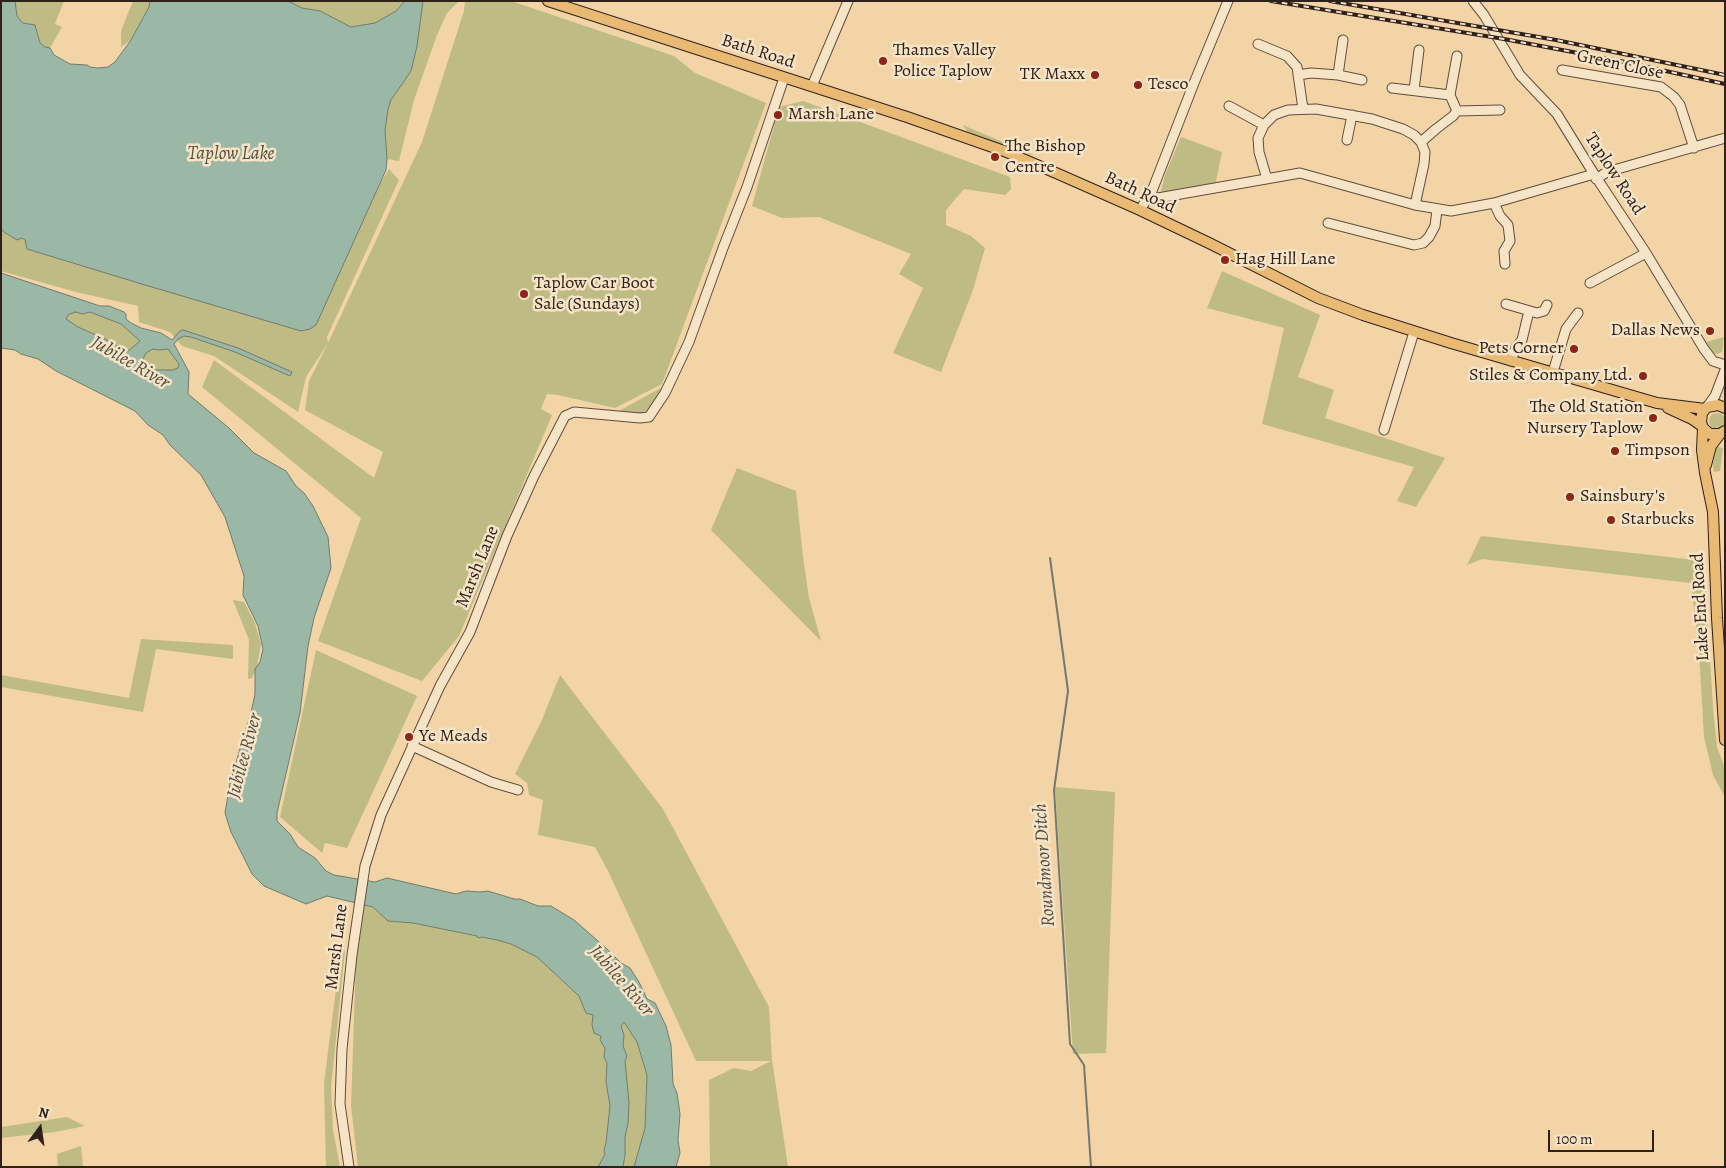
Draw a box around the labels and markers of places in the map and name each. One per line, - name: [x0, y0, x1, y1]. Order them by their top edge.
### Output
- place label: Thames Valley Police Taplow: [893, 40, 996, 82]
- marker: Thames Valley Police Taplow: [877, 55, 889, 67]
- place label: TK Maxx: [1020, 64, 1085, 86]
- marker: TK Maxx: [1089, 69, 1101, 81]
- place label: Tesco: [1148, 74, 1188, 96]
- marker: Tesco: [1132, 79, 1144, 91]
- place label: Marsh Lane: [788, 104, 874, 126]
- marker: Marsh Lane: [772, 109, 784, 121]
- place label: The Bishop Centre: [1005, 136, 1085, 178]
- marker: The Bishop Centre: [989, 151, 1001, 163]
- place label: Hag Hill Lane: [1235, 249, 1335, 271]
- marker: Hag Hill Lane: [1219, 254, 1231, 266]
- place label: Taplow Car Boot Sale (Sundays): [534, 273, 655, 316]
- marker: Taplow Car Boot Sale (Sundays): [518, 288, 530, 300]
- place label: Dallas News: [1610, 320, 1700, 342]
- marker: Dallas News: [1704, 325, 1716, 337]
- place label: Pets Corner: [1479, 338, 1564, 360]
- marker: Pets Corner: [1568, 343, 1580, 355]
- place label: Stiles & Company Ltd.: [1469, 365, 1633, 387]
- marker: Stiles & Company Ltd.: [1637, 370, 1649, 382]
- place label: The Old Station Nursery Taplow: [1527, 397, 1643, 439]
- marker: The Old Station Nursery Taplow: [1647, 412, 1659, 424]
- place label: Timpson: [1625, 440, 1690, 462]
- marker: Timpson: [1609, 445, 1621, 457]
- place label: Sainsbury's: [1580, 486, 1665, 508]
- marker: Sainsbury's: [1564, 491, 1576, 503]
- place label: Starbucks: [1621, 509, 1694, 531]
- marker: Starbucks: [1605, 514, 1617, 526]
- place label: Ye Meads: [419, 726, 488, 748]
- marker: Ye Meads: [403, 731, 415, 743]

